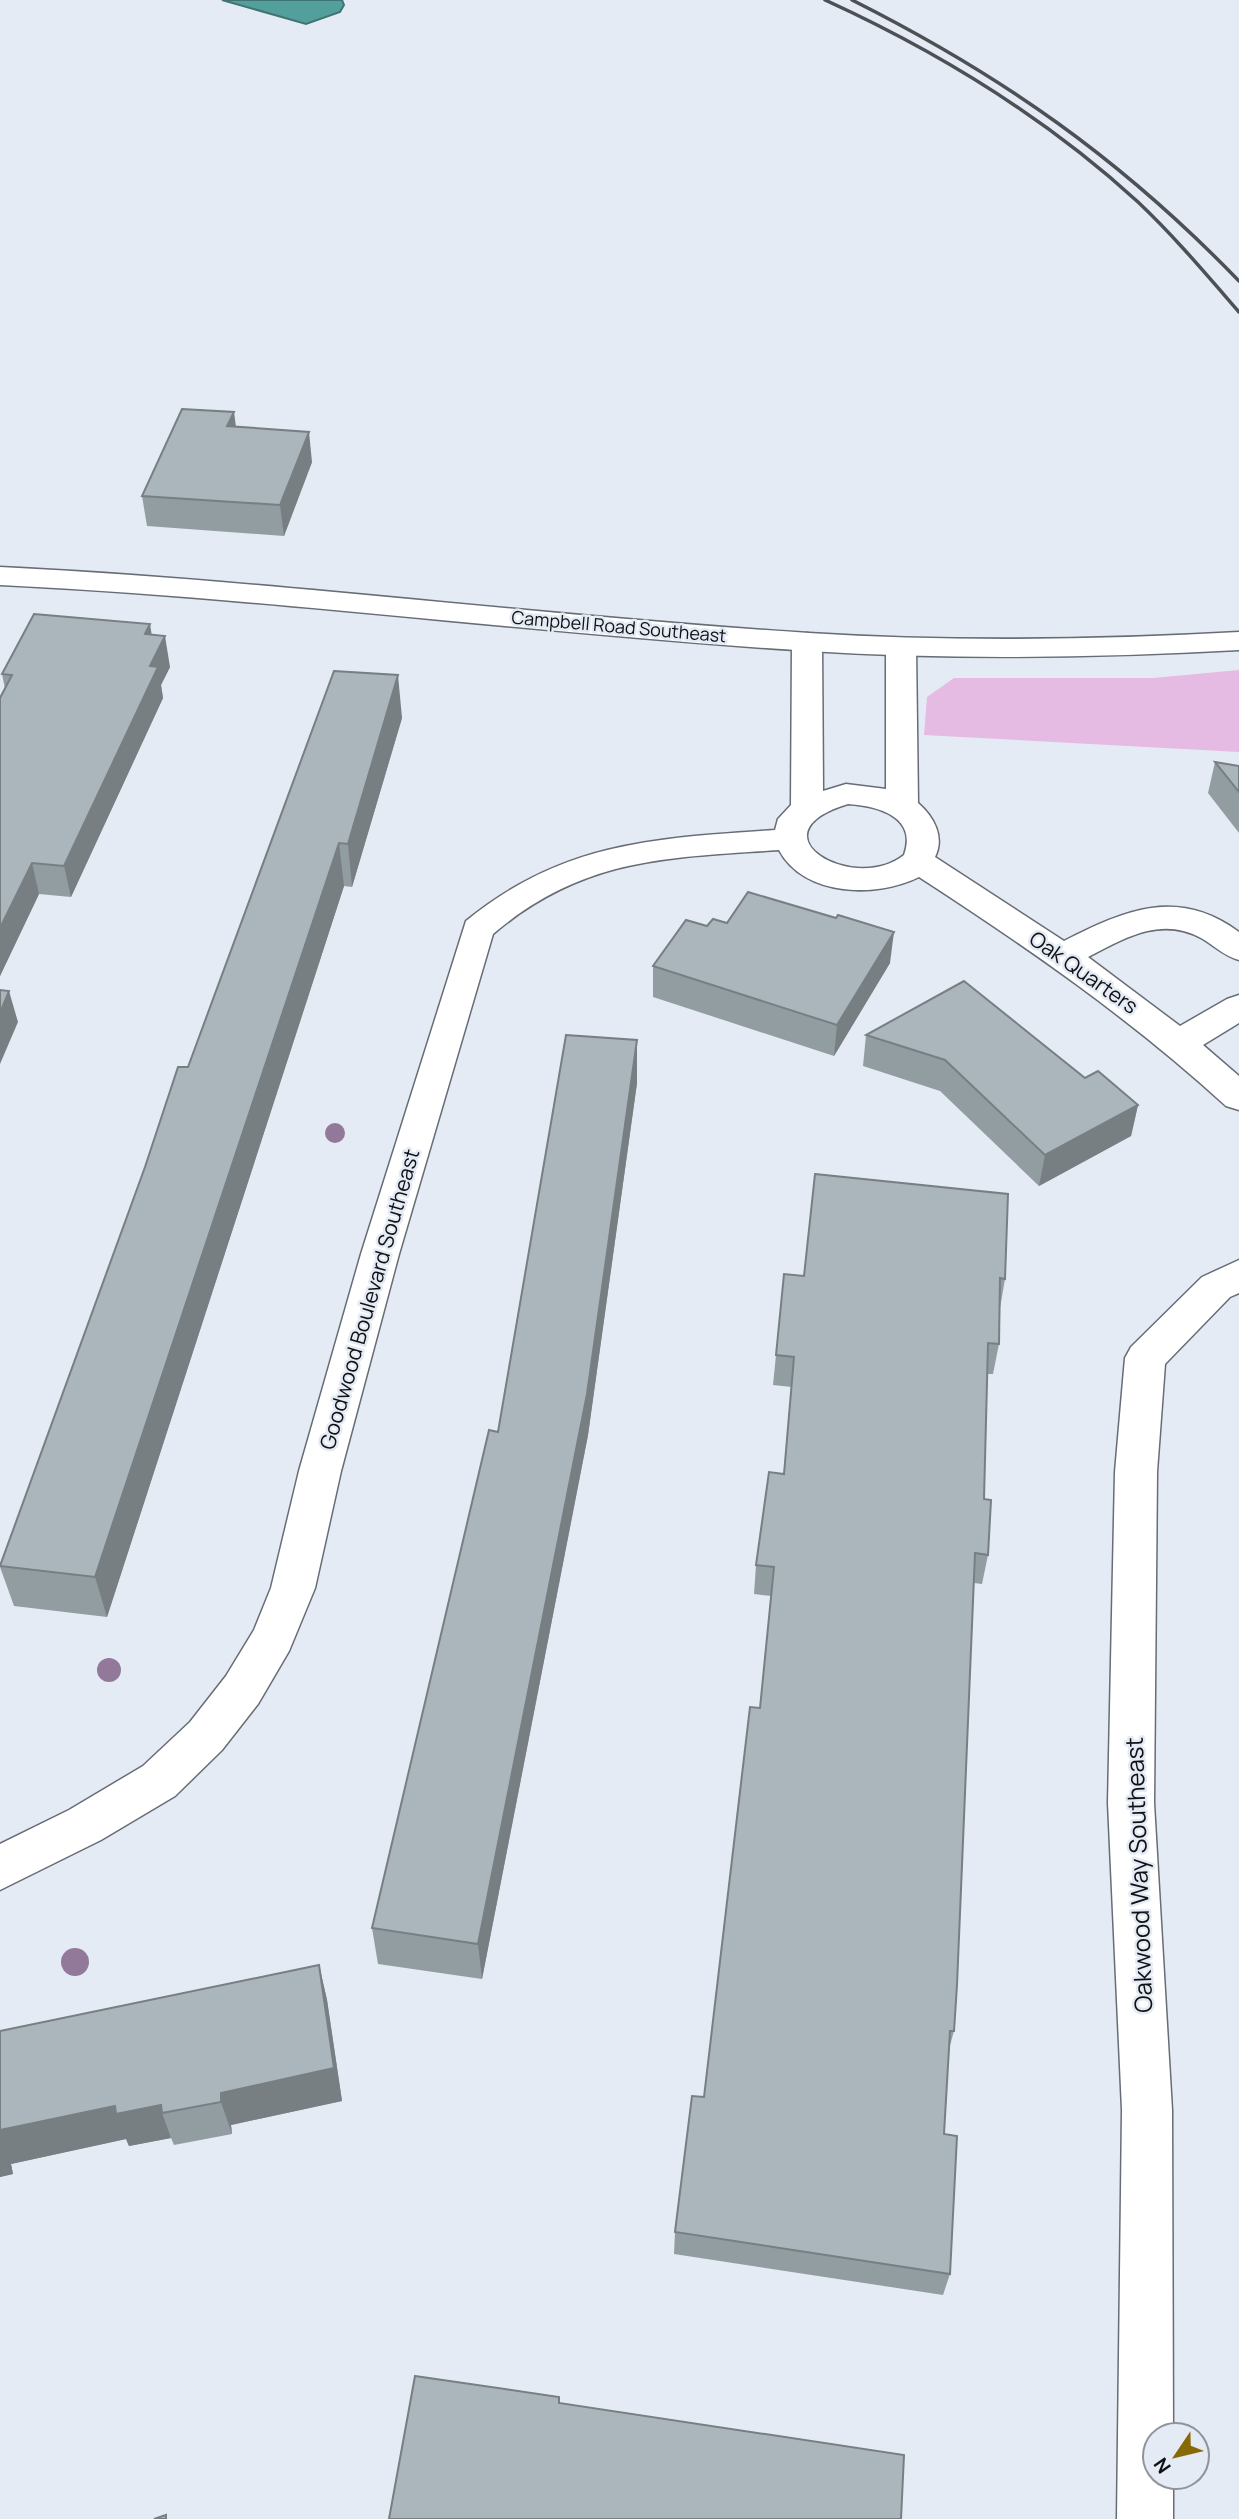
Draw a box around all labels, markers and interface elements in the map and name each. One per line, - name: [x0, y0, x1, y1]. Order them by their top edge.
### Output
- street label: Campbell Road Southeast: [511, 605, 727, 647]
- street label: Oak Quarters: [1024, 924, 1144, 1020]
- street label: Goodwood Boulevard Southeast: [313, 1145, 425, 1453]
- street label: Oakwood Way Southeast: [1117, 1737, 1159, 2013]
- north arrow: [1141, 2421, 1211, 2491]
- text: N: [1148, 2453, 1177, 2479]

